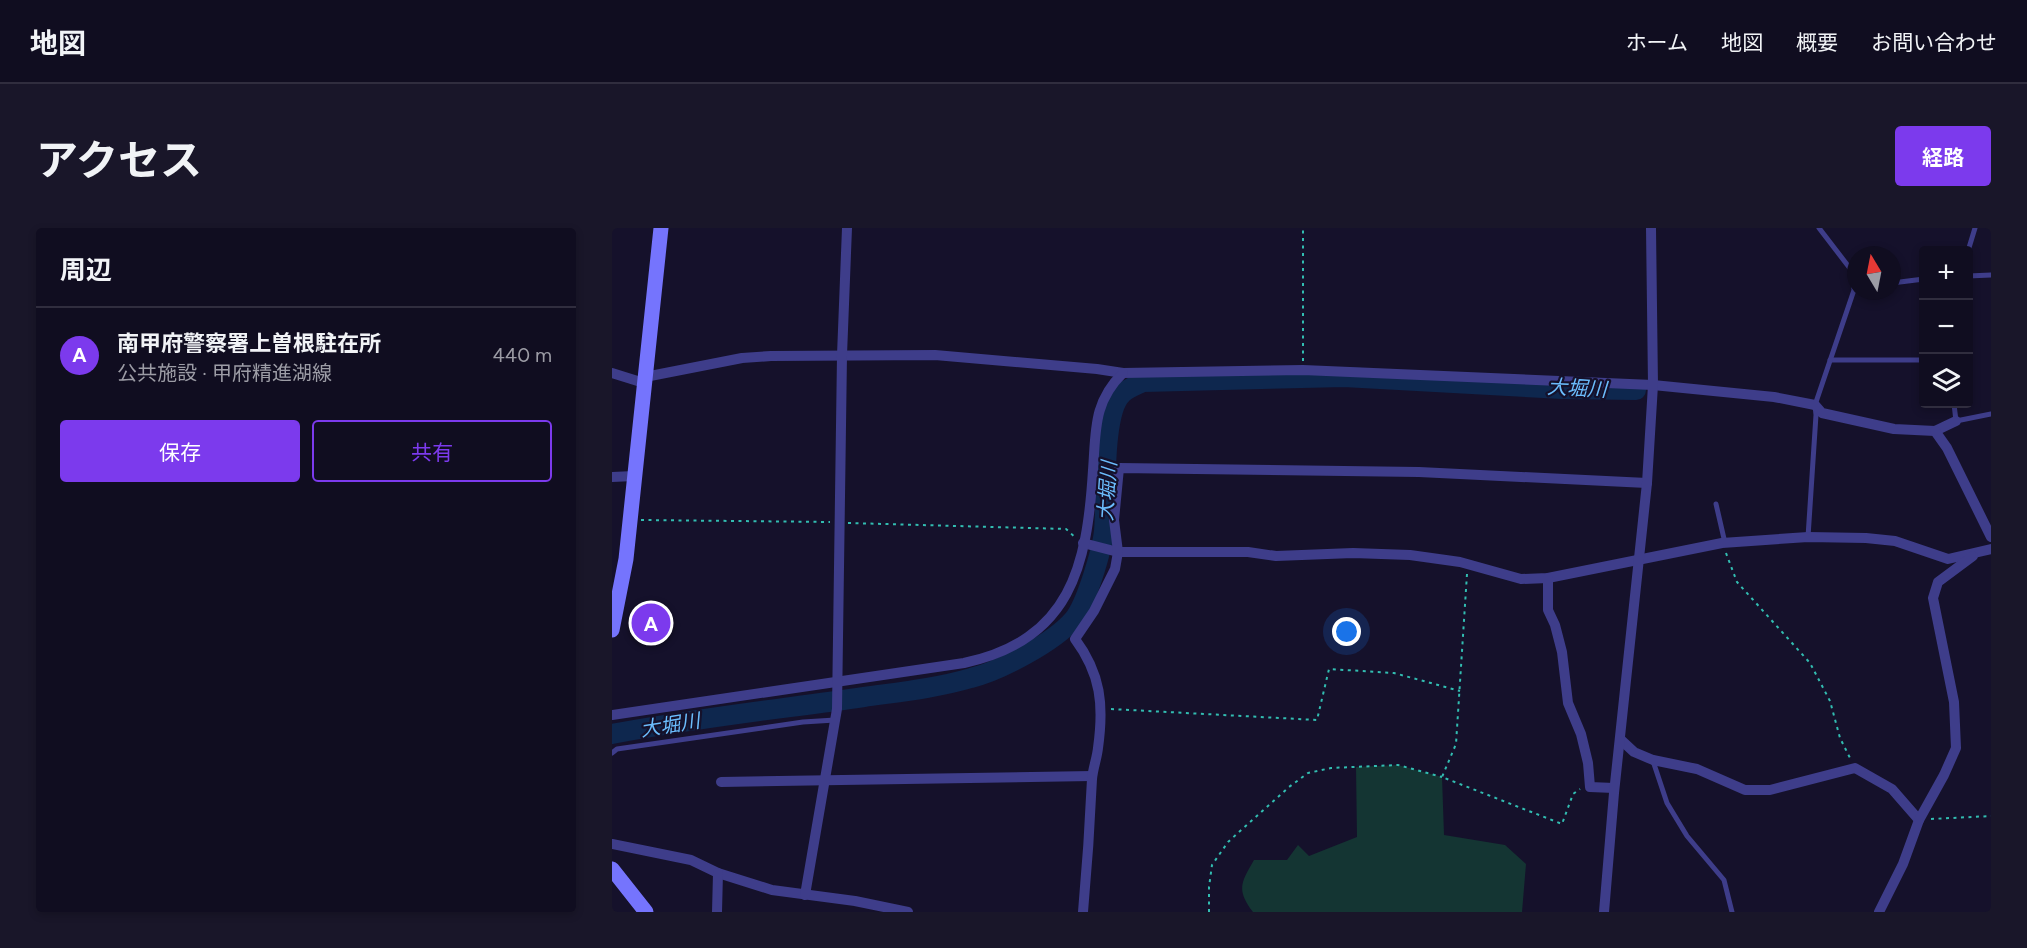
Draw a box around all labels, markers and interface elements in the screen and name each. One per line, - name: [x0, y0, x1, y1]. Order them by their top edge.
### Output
- text: 地図: [30, 26, 86, 60]
- text: ホーム: [1626, 30, 1688, 55]
- text: 地図: [1721, 30, 1763, 55]
- text: 概要: [1796, 30, 1838, 55]
- text: お問い合わせ: [1871, 30, 1997, 55]
- button: 経路: [1895, 126, 1991, 186]
- text: アクセス: [36, 135, 202, 186]
- north arrow: [1847, 246, 1901, 300]
- map controls: [1919, 246, 1973, 408]
- button: +: [1919, 246, 1973, 300]
- text: 周辺: [60, 254, 112, 286]
- button: −: [1919, 300, 1973, 354]
- text: 南甲府警察署上曽根駐在所: [117, 330, 381, 357]
- text: A: [72, 343, 87, 367]
- text: 440 m: [492, 343, 552, 367]
- button: layers: [1919, 354, 1973, 408]
- text: 公共施設 · 甲府精進湖線: [117, 361, 332, 385]
- water label: 大堀川: [1546, 374, 1610, 402]
- button: 保存: [60, 420, 300, 482]
- button: 共有: [312, 420, 552, 482]
- water label: 大堀川: [1093, 458, 1121, 522]
- pin: A: [632, 600, 670, 646]
- your location: [1332, 617, 1361, 646]
- water label: 大堀川: [638, 708, 703, 742]

